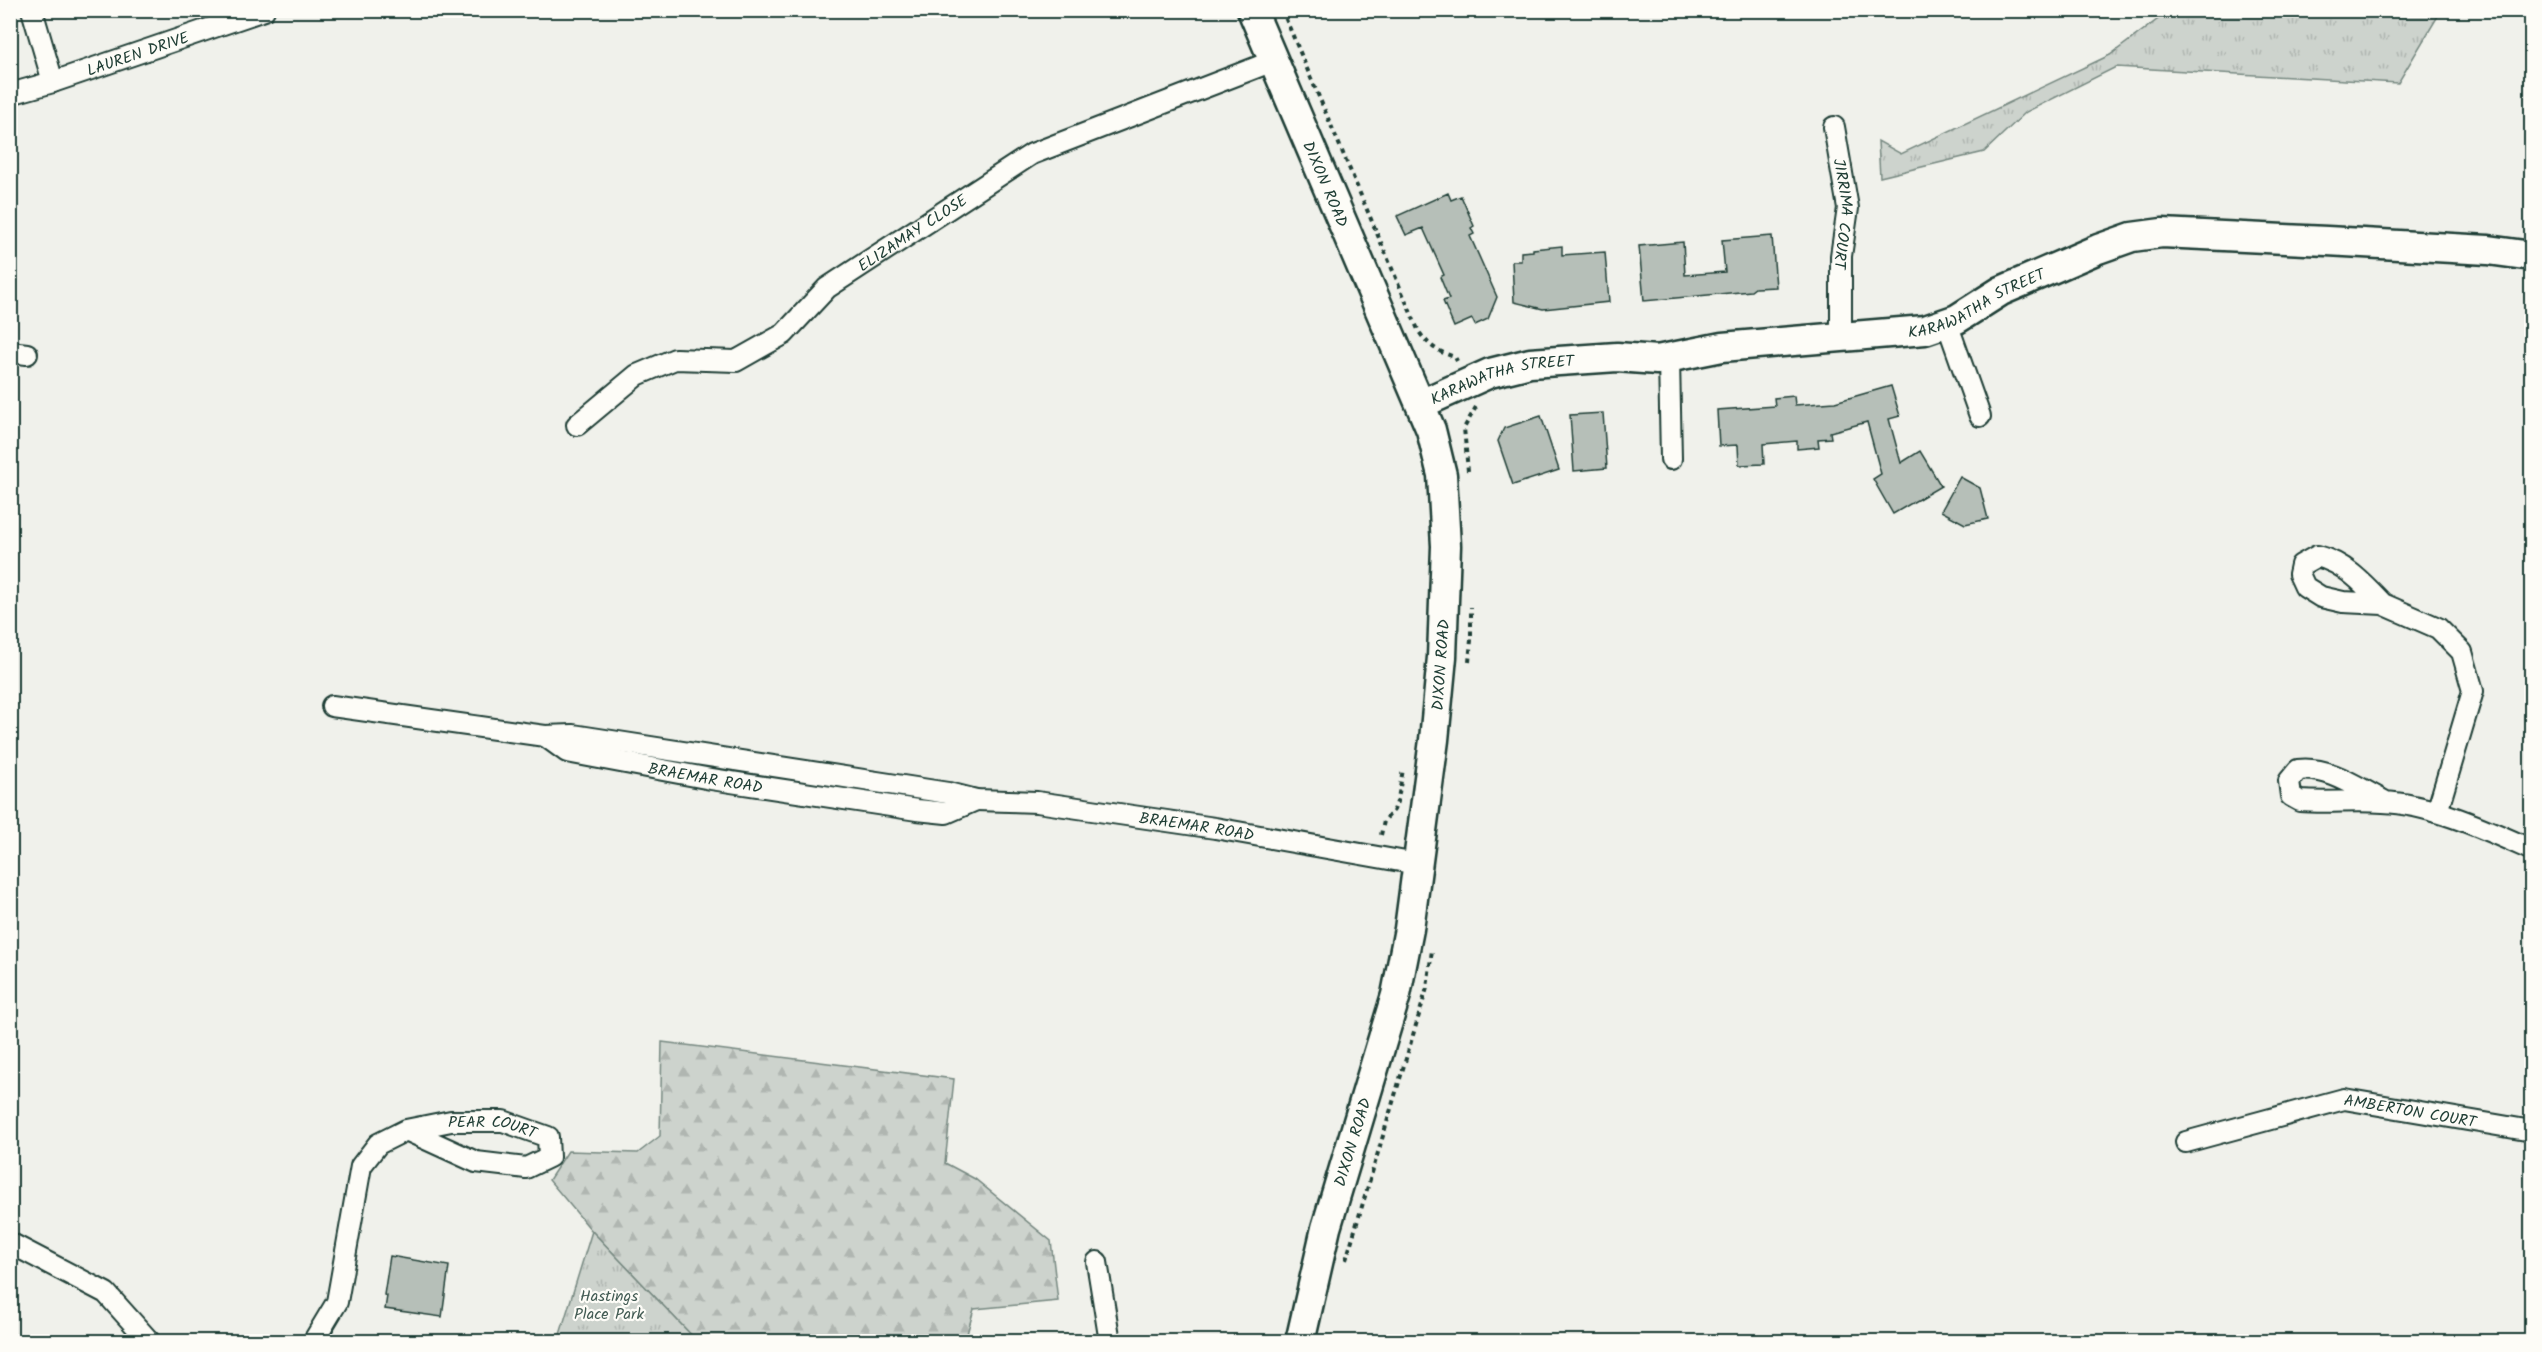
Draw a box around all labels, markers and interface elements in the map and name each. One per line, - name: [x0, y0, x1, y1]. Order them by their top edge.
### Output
- street label: LAUREN DRIVE: [84, 25, 193, 84]
- street label: DIXON ROAD: [1295, 137, 1354, 231]
- street label: JIRRIMA COURT: [1826, 157, 1859, 271]
- street label: ELIZAMAY CLOSE: [853, 188, 973, 279]
- street label: KARAWATHA STREET: [1907, 262, 2051, 345]
- street label: KARAWATHA STREET: [1427, 349, 1576, 412]
- street label: DIXON ROAD: [1426, 619, 1457, 712]
- street label: BRAEMAR ROAD: [646, 756, 764, 801]
- street label: BRAEMAR ROAD: [1137, 806, 1256, 849]
- street label: AMBERTON COURT: [2342, 1088, 2480, 1136]
- street label: DIXON ROAD: [1328, 1095, 1379, 1190]
- street label: PEAR COURT: [448, 1110, 541, 1147]
- park label: Hastings Place Park: [574, 1284, 644, 1327]

